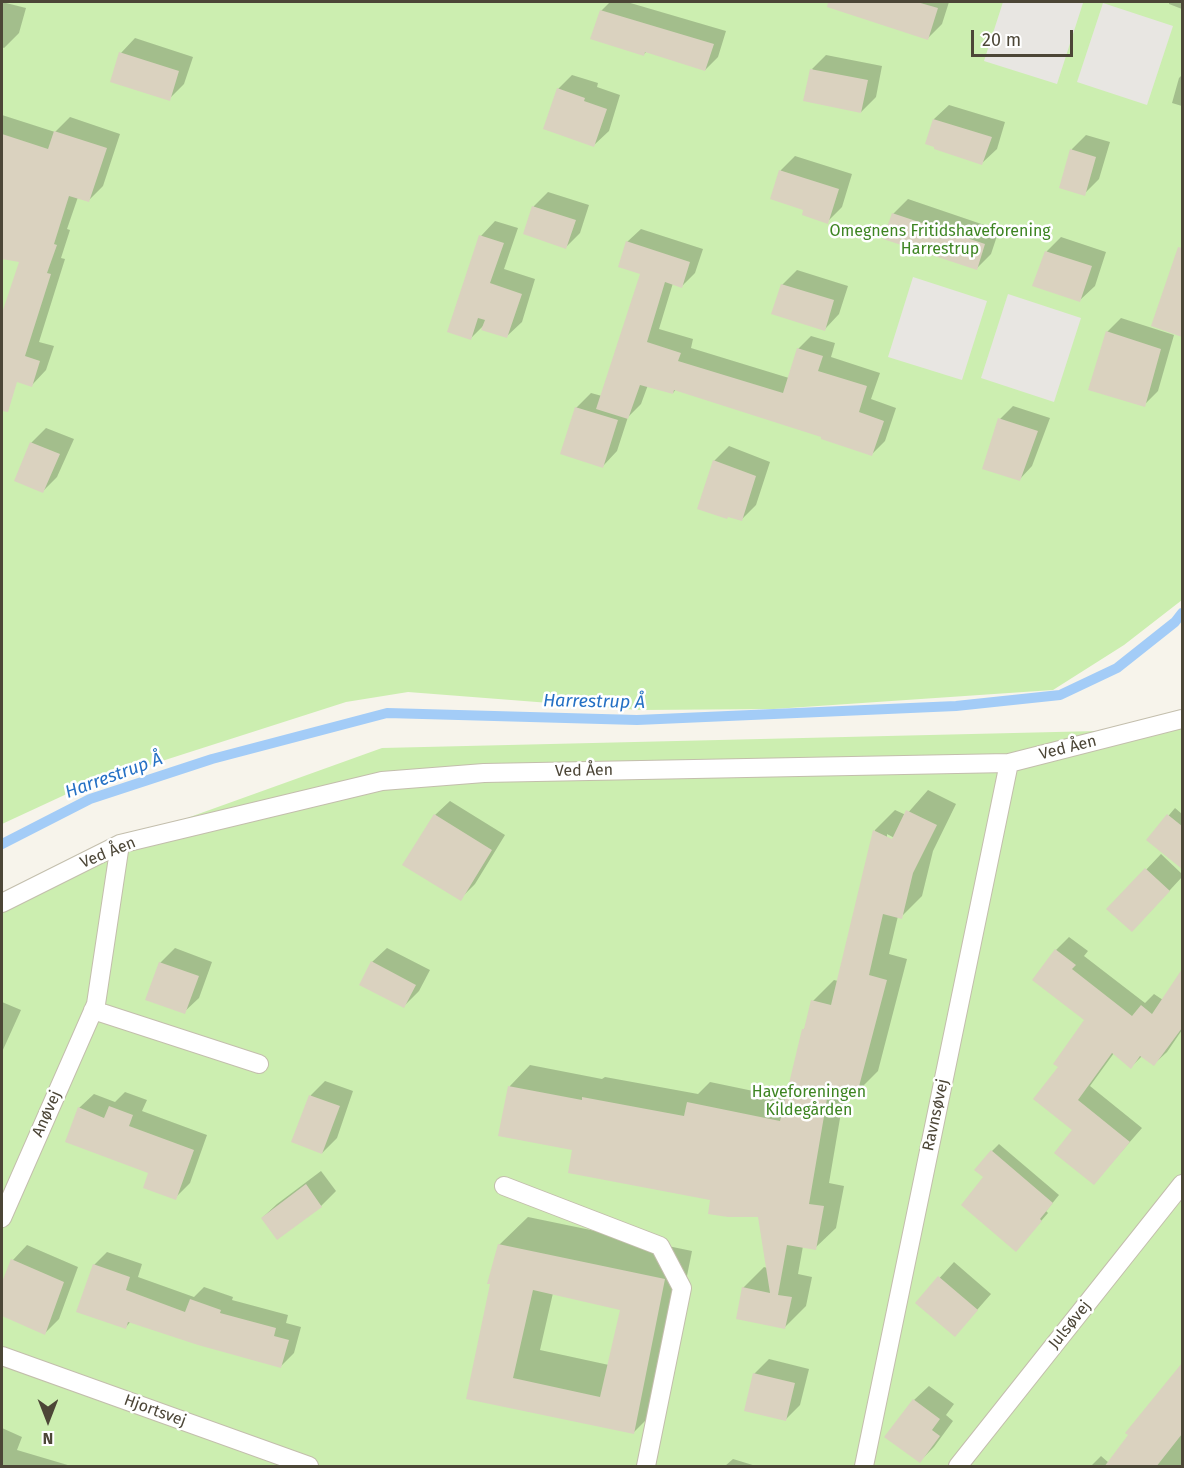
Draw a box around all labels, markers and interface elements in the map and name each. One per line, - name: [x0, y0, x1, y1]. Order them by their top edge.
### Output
- scale bar: [974, 18, 1076, 56]
- text: 20 m: [982, 29, 1021, 51]
- park label: Omegnens Fritidshaveforening Harrestrup: [829, 222, 1051, 260]
- water label: Harrestrup Å: [543, 690, 645, 714]
- street label: Ved Åen: [1037, 732, 1099, 764]
- water label: Harrestrup Å: [62, 748, 166, 804]
- street label: Ved Åen: [555, 761, 613, 781]
- street label: Ved Åen: [77, 833, 139, 873]
- street label: Ravnsøvej: [919, 1077, 953, 1153]
- park label: Haveforeningen Kildegården: [752, 1083, 866, 1121]
- street label: Anøvej: [28, 1088, 66, 1140]
- street label: Julsøvej: [1045, 1297, 1095, 1353]
- north arrow: [18, 1390, 78, 1450]
- street label: Hjortsvej: [121, 1391, 189, 1431]
- text: N: [43, 1429, 53, 1448]

